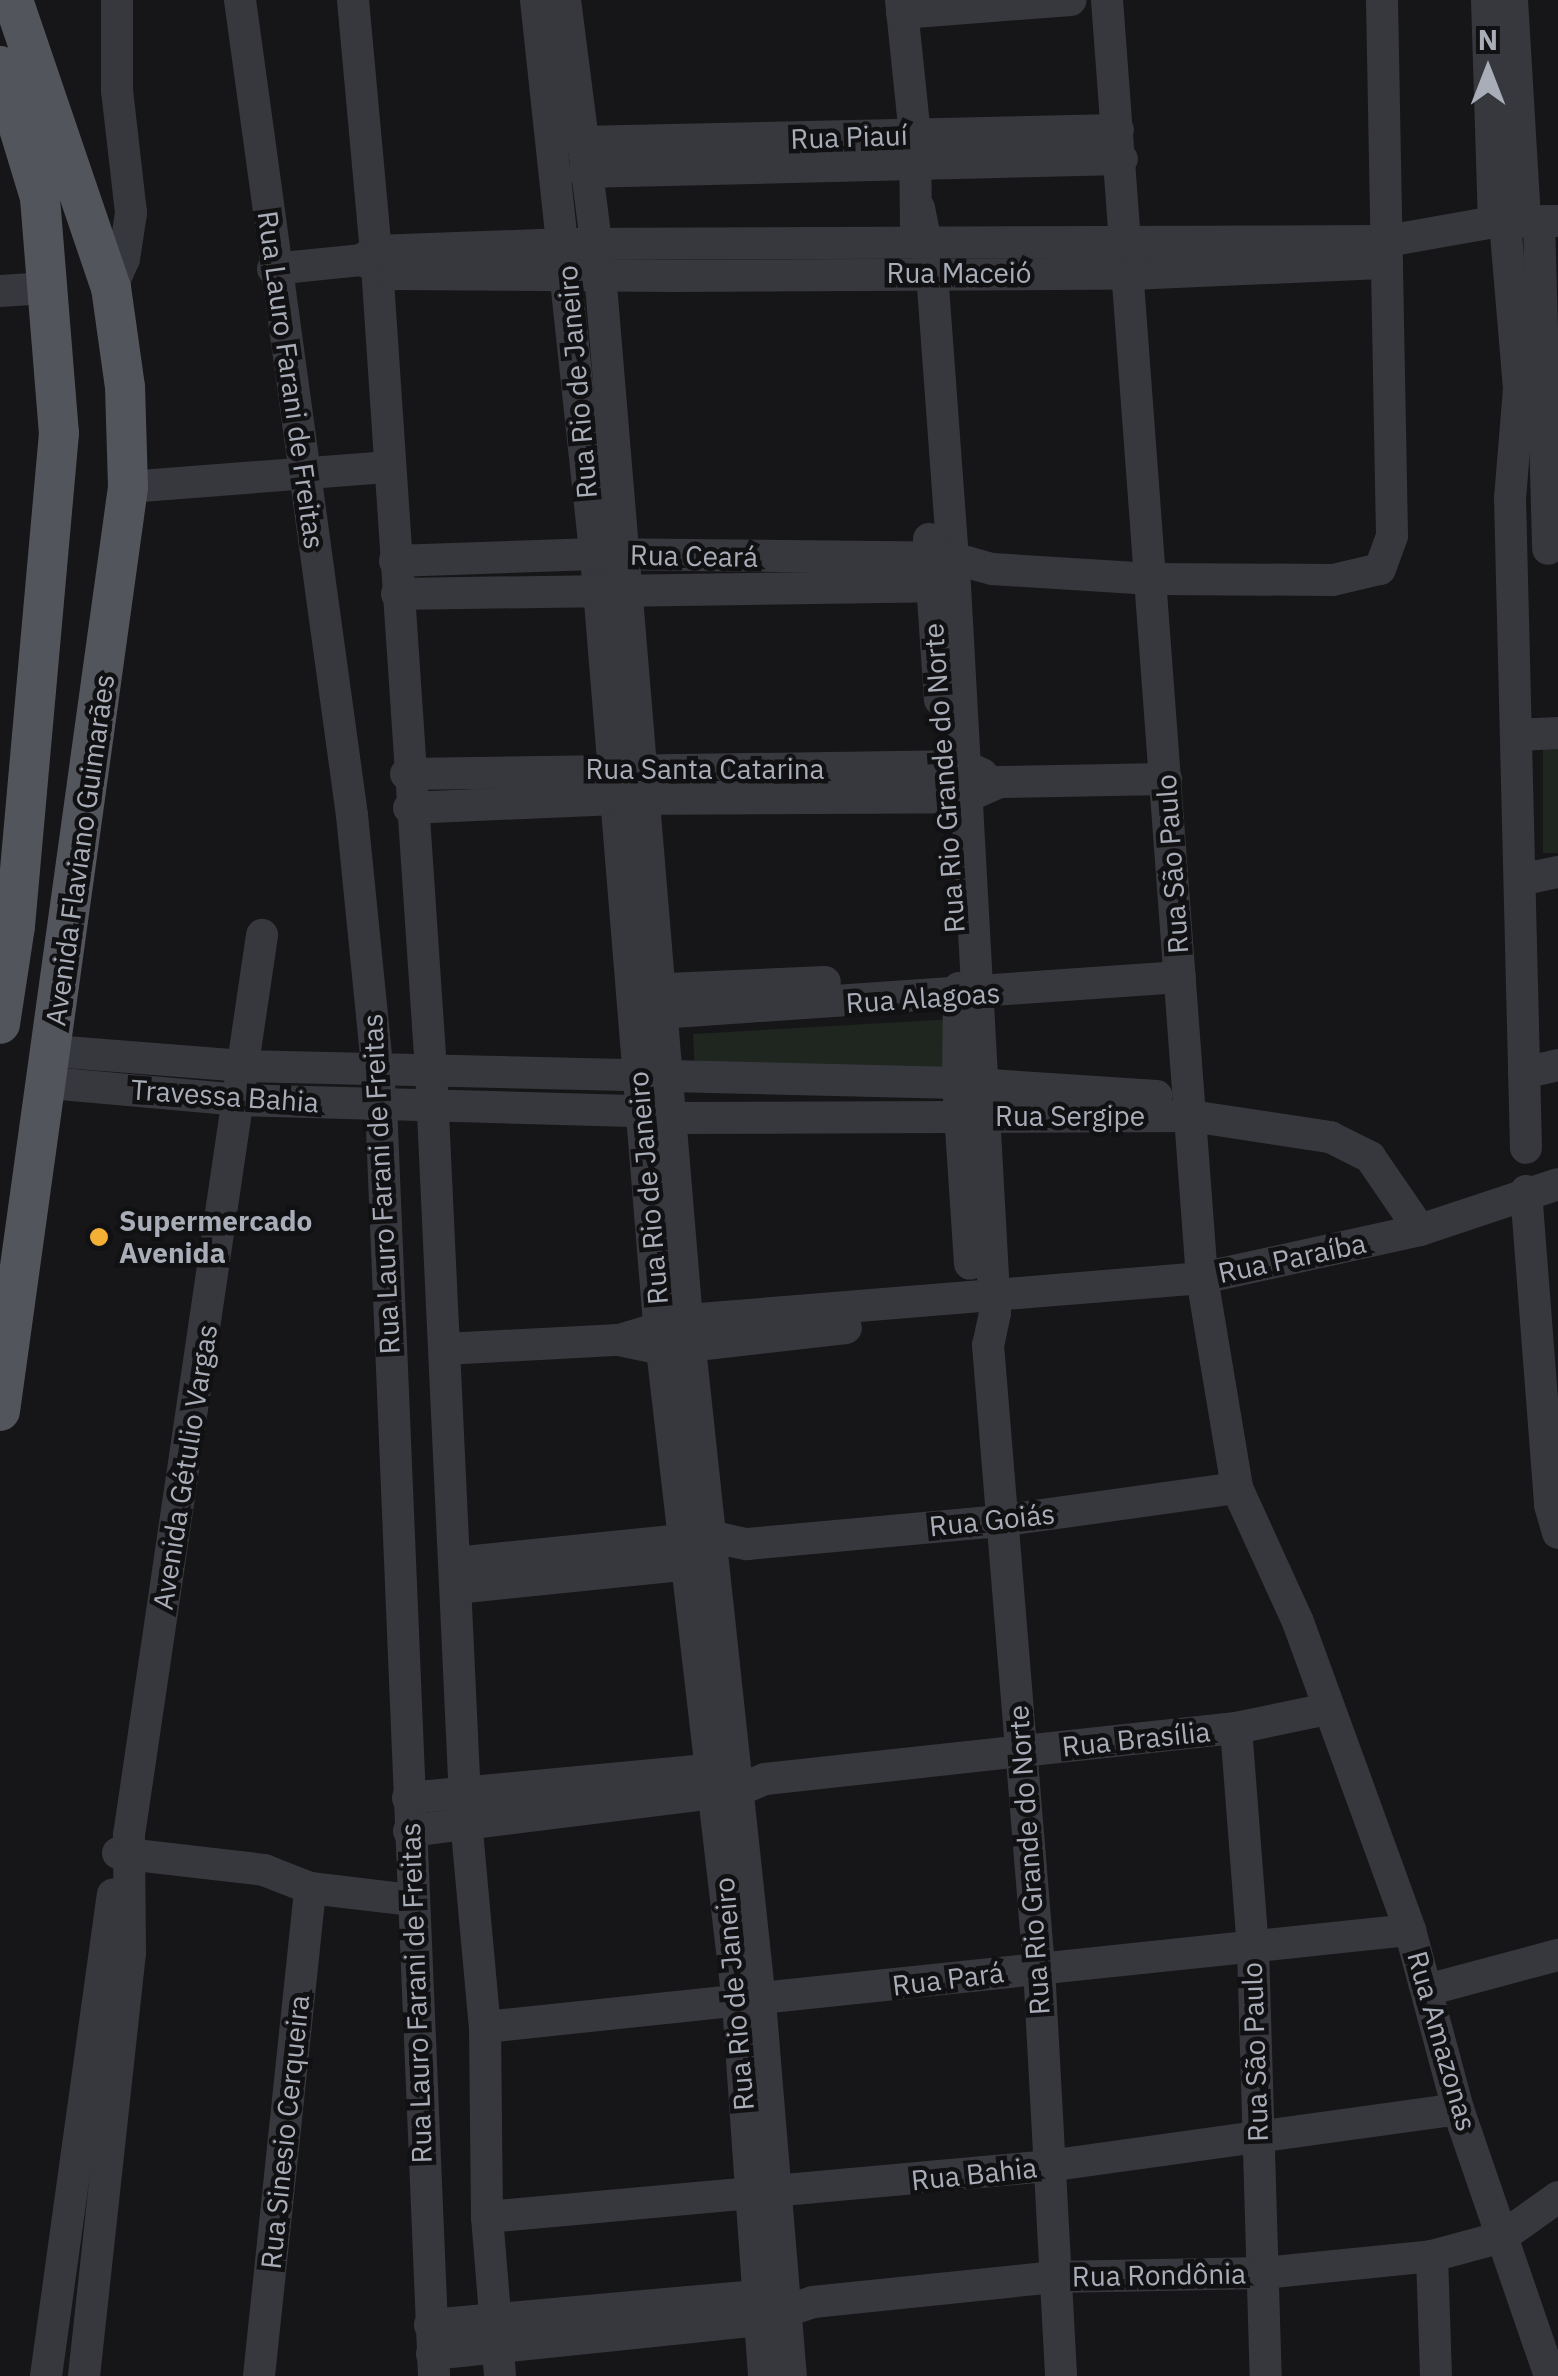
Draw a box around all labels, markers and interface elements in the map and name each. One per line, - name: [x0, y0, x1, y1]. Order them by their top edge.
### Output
- north arrow: [1438, 20, 1538, 120]
- text: N: [1478, 21, 1498, 58]
- street label: Rua Piauí: [790, 118, 908, 156]
- street label: Rua Lauro Farani de Freitas: [251, 209, 331, 551]
- street label: Rua Maceió: [886, 256, 1032, 290]
- street label: Rua Rio de Janeiro: [550, 264, 604, 500]
- street label: Rua Ceará: [630, 538, 758, 574]
- street label: Rua Rio Grande do Norte: [916, 622, 972, 934]
- street label: Avenida Flaviano Guimarães: [39, 672, 121, 1028]
- street label: Rua Santa Catarina: [585, 752, 825, 786]
- street label: Rua São Paulo: [1149, 773, 1195, 955]
- street label: Rua Alagoas: [845, 976, 1001, 1020]
- street label: Rua Lauro Farani de Freitas: [355, 1013, 407, 1355]
- street label: Rua Rio de Janeiro: [621, 1070, 675, 1306]
- street label: Travessa Bahia: [130, 1073, 320, 1119]
- street label: Rua Sergipe: [995, 1099, 1145, 1133]
- place label: Supermercado Avenida: [119, 1204, 312, 1270]
- marker: Supermercado Avenida: [88, 1226, 110, 1248]
- street label: Rua Paraíba: [1215, 1226, 1369, 1290]
- street label: Avenida Gétulio Vargas: [146, 1322, 224, 1612]
- street label: Rua Goiás: [928, 1497, 1056, 1543]
- street label: Rua Rio Grande do Norte: [1001, 1704, 1057, 2016]
- street label: Rua Brasília: [1060, 1715, 1212, 1763]
- street label: Rua Lauro Farani de Freitas: [393, 1822, 439, 2164]
- street label: Rua Rio de Janeiro: [707, 1876, 761, 2112]
- street label: Rua Amazonas: [1400, 1947, 1484, 2135]
- street label: Rua Pará: [890, 1955, 1006, 2003]
- street label: Rua São Paulo: [1235, 1962, 1275, 2142]
- street label: Rua Sinesio Cerqueira: [254, 1993, 316, 2271]
- street label: Rua Bahia: [909, 2151, 1039, 2197]
- street label: Rua Rondônia: [1072, 2257, 1246, 2293]

